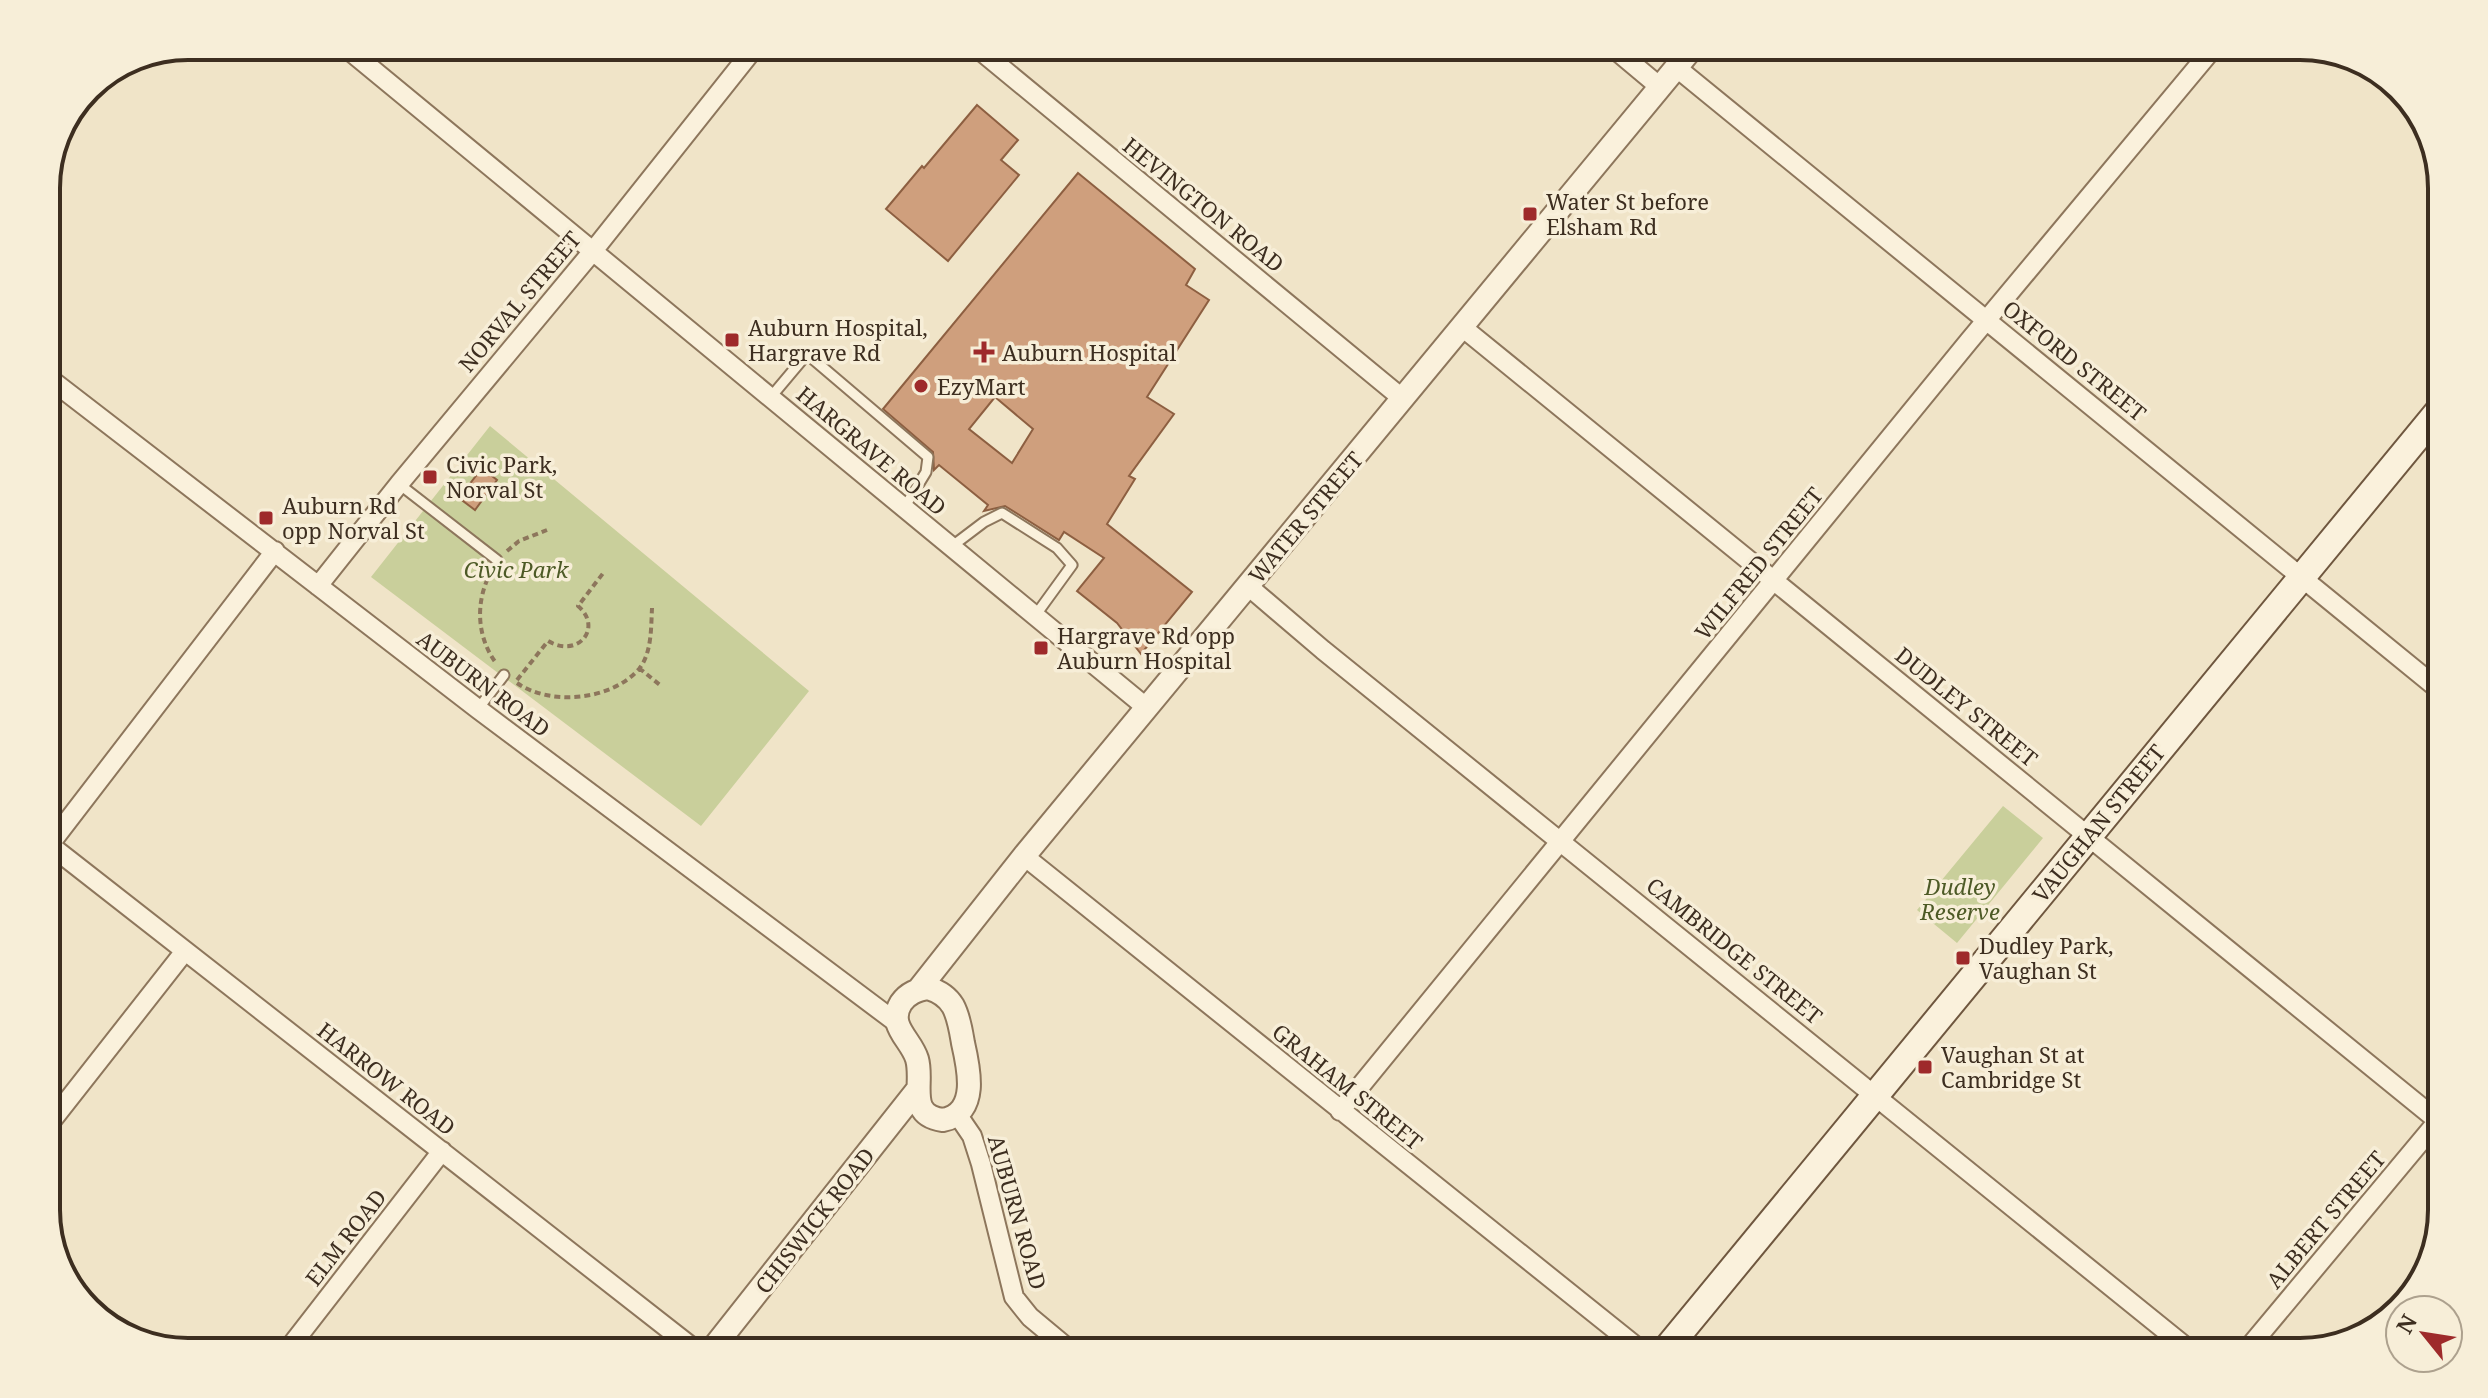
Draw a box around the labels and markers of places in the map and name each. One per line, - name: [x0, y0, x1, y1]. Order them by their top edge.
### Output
- place label: Water St before Elsham Rd: [1546, 186, 1709, 241]
- marker: Water St before Elsham Rd: [1521, 205, 1539, 223]
- place label: Auburn Hospital, Hargrave Rd: [748, 312, 928, 367]
- marker: Auburn Hospital, Hargrave Rd: [723, 331, 741, 349]
- place label: Auburn Hospital: [1002, 337, 1177, 367]
- marker: Auburn Hospital: [973, 341, 995, 363]
- place label: EzyMart: [937, 371, 1026, 401]
- marker: EzyMart: [912, 377, 930, 395]
- place label: Civic Park, Norval St: [446, 449, 557, 504]
- marker: Civic Park, Norval St: [421, 468, 439, 486]
- place label: Auburn Rd opp Norval St: [282, 490, 425, 545]
- marker: Auburn Rd opp Norval St: [257, 509, 275, 527]
- place label: Hargrave Rd opp Auburn Hospital: [1057, 620, 1235, 675]
- marker: Hargrave Rd opp Auburn Hospital: [1032, 639, 1050, 657]
- place label: Dudley Park, Vaughan St: [1979, 930, 2114, 985]
- marker: Dudley Park, Vaughan St: [1954, 949, 1972, 967]
- place label: Vaughan St at Cambridge St: [1941, 1039, 2085, 1094]
- marker: Vaughan St at Cambridge St: [1916, 1058, 1934, 1076]

